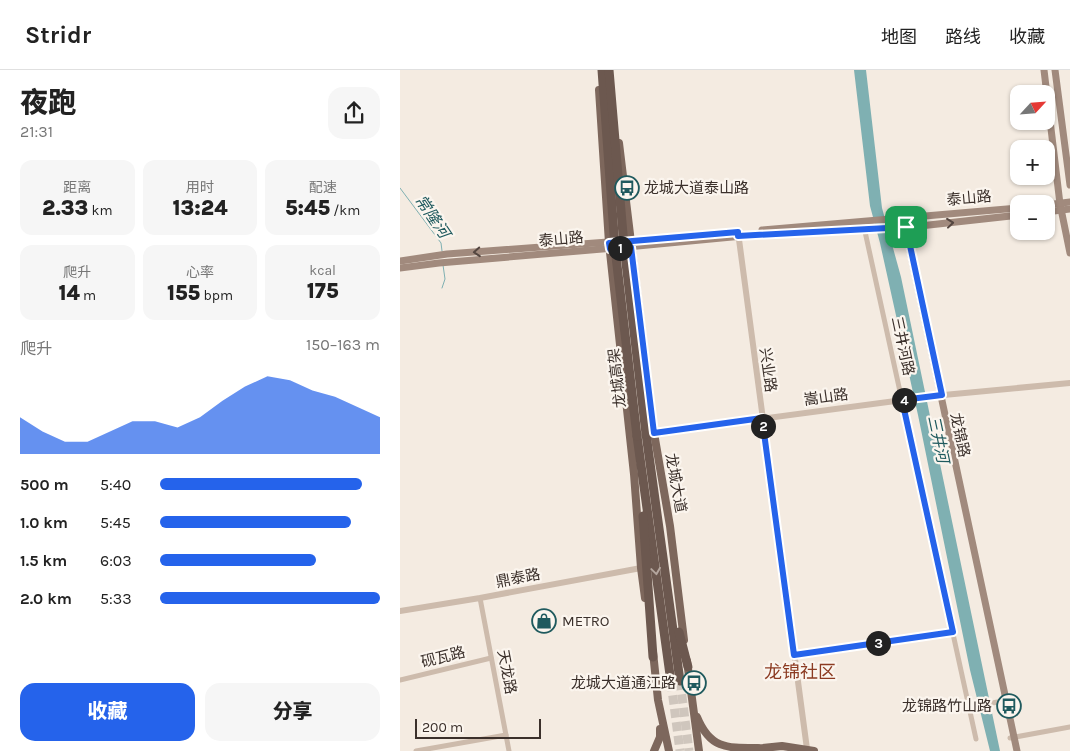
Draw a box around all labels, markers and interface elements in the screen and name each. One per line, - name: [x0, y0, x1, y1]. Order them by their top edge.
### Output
- text: Stridr: [25, 21, 91, 49]
- text: 地图: [881, 26, 917, 48]
- text: 路线: [945, 26, 981, 48]
- text: 收藏: [1009, 26, 1045, 48]
- north arrow: [1010, 85, 1055, 130]
- map controls: [1010, 85, 1055, 240]
- text: 夜跑: [20, 86, 76, 119]
- button: share: [328, 87, 380, 139]
- text: 21:31: [20, 122, 53, 141]
- button: +: [1010, 140, 1055, 185]
- bus stop icon: 龙城大道泰山路: [614, 175, 640, 201]
- text: 距离: [63, 179, 91, 196]
- text: 用时: [186, 179, 214, 196]
- text: 配速: [309, 179, 337, 196]
- place label: 龙城大道泰山路: [644, 179, 749, 197]
- street label: 泰山路: [946, 187, 992, 209]
- water label: 常隆河: [411, 191, 456, 244]
- button: −: [1010, 195, 1055, 240]
- text: 2.33: [42, 196, 88, 220]
- text: 13:24: [173, 196, 227, 220]
- text: 5:45: [285, 196, 330, 220]
- text: km: [88, 202, 113, 219]
- text: /km: [330, 202, 360, 219]
- pin: [885, 206, 927, 248]
- icon: arrive: [892, 213, 920, 241]
- one-way arrow: [946, 218, 954, 229]
- street label: 泰山路: [538, 228, 584, 250]
- pin: 1: [608, 236, 632, 260]
- text: 1: [618, 240, 623, 257]
- one-way arrow: [473, 247, 481, 258]
- text: kcal: [309, 262, 336, 279]
- text: 爬升: [63, 264, 91, 281]
- text: 心率: [186, 264, 214, 281]
- text: 175: [307, 279, 339, 303]
- text: 14: [58, 281, 80, 305]
- text: 155: [167, 281, 200, 305]
- text: m: [80, 287, 96, 304]
- text: bpm: [200, 287, 233, 304]
- street label: 三井河路: [888, 315, 918, 377]
- text: 150–163 m: [306, 335, 380, 354]
- text: 爬升: [20, 339, 52, 358]
- street label: 兴业路: [756, 346, 780, 394]
- street label: 龙城高架: [604, 347, 630, 409]
- street label: 嵩山路: [802, 385, 850, 409]
- pin: 4: [892, 388, 916, 412]
- text: 4: [900, 392, 909, 409]
- street label: 龙锦路: [947, 411, 973, 459]
- pin: 2: [750, 414, 776, 438]
- water label: 三井河: [924, 414, 953, 467]
- text: 2: [759, 418, 768, 435]
- street label: 龙城大道: [662, 452, 690, 514]
- text: 500 m: [20, 475, 69, 494]
- text: 5:40: [100, 475, 131, 494]
- text: 1.0 km: [20, 513, 68, 532]
- text: 5:45: [100, 513, 131, 532]
- text: 1.5 km: [20, 551, 67, 570]
- text: 6:03: [100, 551, 132, 570]
- street label: 鼎泰路: [494, 565, 542, 591]
- one-way arrow: [650, 567, 661, 575]
- text: 2.0 km: [20, 589, 72, 608]
- text: 5:33: [100, 589, 132, 608]
- shop icon: METRO: [531, 608, 557, 634]
- place label: METRO: [562, 612, 610, 630]
- pin: 3: [866, 630, 890, 656]
- text: 3: [874, 635, 883, 652]
- street label: 砚瓦路: [419, 643, 467, 671]
- street label: 天龙路: [494, 648, 520, 696]
- district label: 龙锦社区: [764, 661, 836, 683]
- bus stop icon: 龙城大道通江路: [681, 670, 707, 696]
- place label: 龙城大道通江路: [571, 674, 676, 692]
- button: 收藏: [20, 683, 195, 741]
- button: 分享: [205, 683, 380, 741]
- bus stop icon: 龙锦路竹山路: [996, 693, 1022, 719]
- place label: 龙锦路竹山路: [902, 697, 992, 715]
- scale bar: [415, 716, 541, 739]
- text: 200 m: [422, 719, 463, 736]

